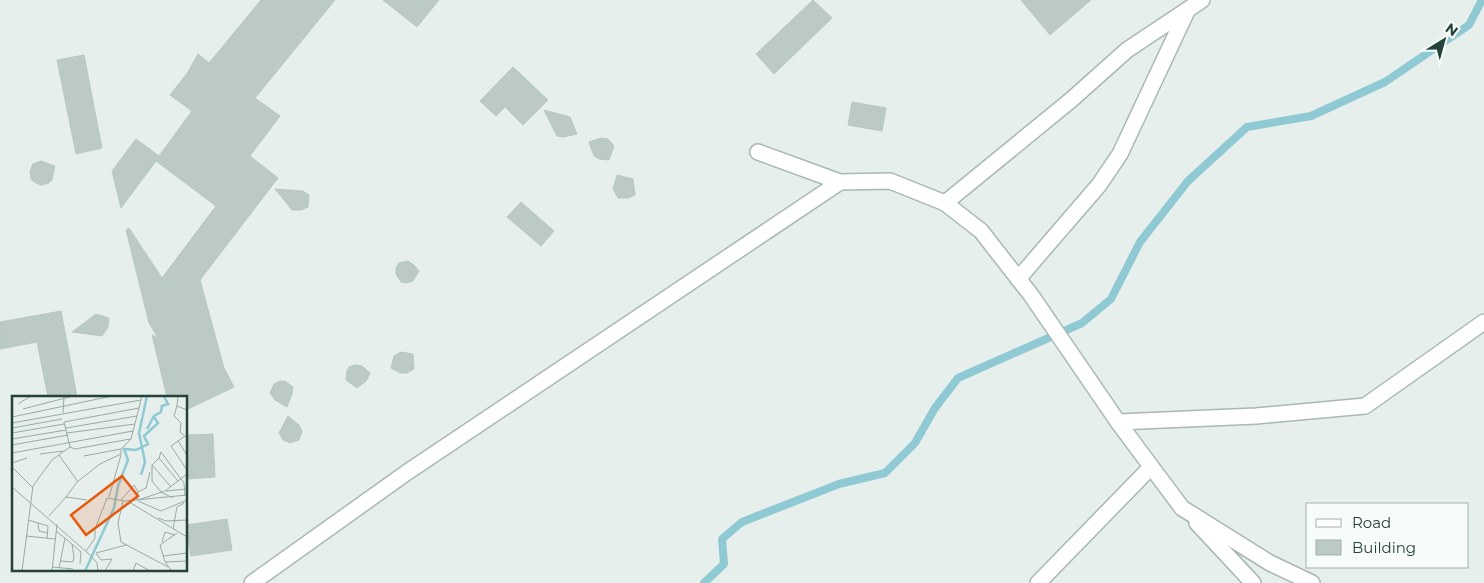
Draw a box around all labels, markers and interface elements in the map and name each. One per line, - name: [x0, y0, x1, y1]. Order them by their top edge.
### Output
- north arrow: [1419, 15, 1469, 65]
- text: N: [1442, 19, 1462, 40]
- inset map: [12, 396, 188, 570]
- legend: [1306, 503, 1469, 568]
- text: Road: [1352, 513, 1391, 532]
- text: Building: [1352, 538, 1416, 557]

